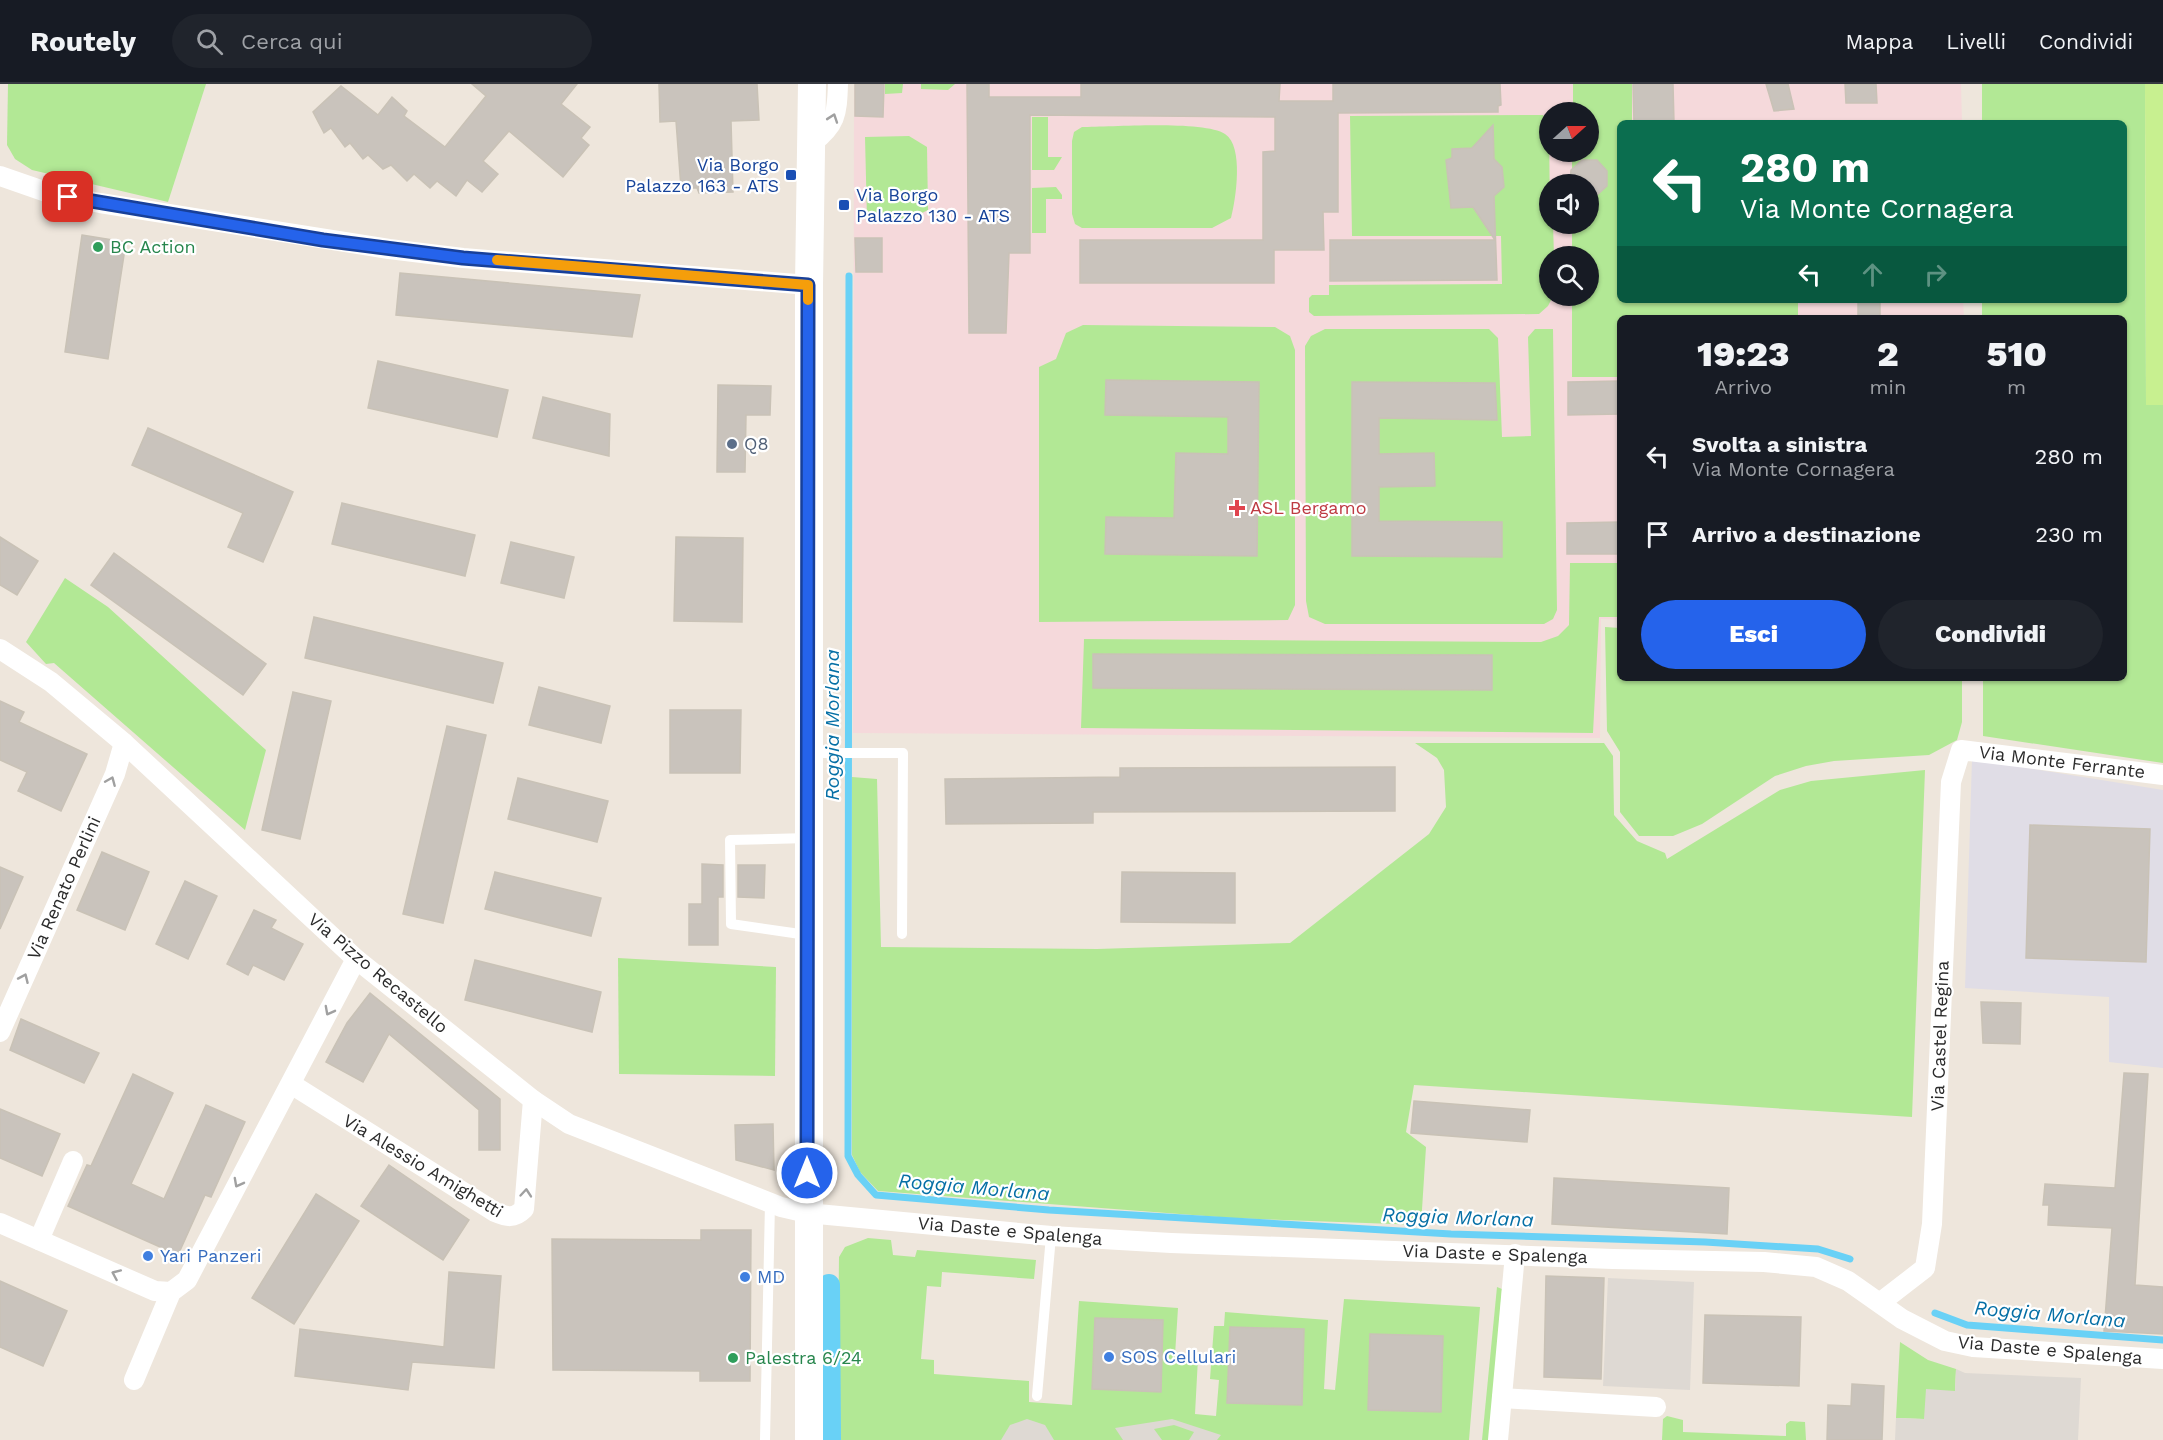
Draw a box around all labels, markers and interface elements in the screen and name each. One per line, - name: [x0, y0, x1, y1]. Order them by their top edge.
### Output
- search box: [172, 14, 592, 68]
- text: Routely: [30, 25, 136, 58]
- icon: search: [193, 25, 226, 58]
- text: Cerca qui: [241, 29, 343, 54]
- text: Mappa: [1845, 29, 1913, 54]
- text: Livelli: [1946, 29, 2006, 54]
- text: Condividi: [2039, 29, 2133, 54]
- north arrow: [1539, 102, 1599, 162]
- map controls: [1539, 102, 1599, 306]
- one-way arrow: [826, 114, 838, 124]
- text: 280 m: [1740, 143, 1870, 192]
- icon: left: [1641, 144, 1719, 222]
- place label: Via Borgo Palazzo 163 - ATS: [625, 154, 779, 196]
- marker: Via Borgo Palazzo 163 - ATS: [784, 168, 798, 182]
- pin: [42, 171, 93, 222]
- button: sound: [1539, 174, 1599, 234]
- icon: arrive: [51, 180, 84, 213]
- place label: Via Borgo Palazzo 130 - ATS: [856, 184, 1010, 226]
- text: Via Monte Cornagera: [1740, 193, 2014, 225]
- marker: Via Borgo Palazzo 130 - ATS: [837, 198, 851, 212]
- place label: BC Action: [110, 236, 196, 257]
- marker: BC Action: [91, 240, 105, 254]
- button: search: [1539, 246, 1599, 306]
- icon: left: [1793, 258, 1826, 291]
- icon: ahead: [1856, 258, 1889, 291]
- icon: right: [1919, 258, 1952, 291]
- text: 19:23: [1697, 333, 1789, 375]
- text: 2: [1877, 333, 1899, 375]
- text: 510: [1986, 333, 2047, 375]
- text: Arrivo: [1715, 375, 1772, 399]
- text: min: [1870, 375, 1906, 399]
- text: m: [2007, 375, 2026, 399]
- text: Svolta a sinistra: [1692, 432, 1867, 457]
- place label: Q8: [744, 433, 769, 454]
- marker: Q8: [725, 437, 739, 451]
- icon: left: [1641, 440, 1674, 473]
- text: 280 m: [2034, 444, 2103, 469]
- text: Via Monte Cornagera: [1692, 457, 1895, 481]
- place label: ASL Bergamo: [1250, 497, 1366, 518]
- marker: ASL Bergamo: [1228, 499, 1246, 517]
- icon: arrive: [1641, 518, 1674, 551]
- text: Arrivo a destinazione: [1692, 522, 1921, 547]
- text: 230 m: [2035, 522, 2103, 547]
- button: Esci: [1641, 600, 1866, 669]
- button: Condividi: [1878, 600, 2103, 669]
- water label: Roggia Morlana: [820, 649, 844, 801]
- street label: Via Monte Ferrante: [1978, 741, 2146, 782]
- one-way arrow: [104, 776, 116, 787]
- street label: Via Renato Perlini: [23, 813, 105, 963]
- street label: Via Pizzo Recastello: [304, 908, 452, 1037]
- street label: Via Castel Regina: [1926, 960, 1953, 1112]
- one-way arrow: [17, 974, 29, 985]
- one-way arrow: [325, 1005, 336, 1015]
- street label: Via Alessio Amighetti: [340, 1110, 507, 1222]
- position arrow: [775, 1141, 839, 1205]
- water label: Roggia Morlana: [897, 1168, 1051, 1206]
- one-way arrow: [234, 1177, 245, 1188]
- one-way arrow: [519, 1189, 532, 1198]
- water label: Roggia Morlana: [1382, 1202, 1534, 1232]
- street label: Via Daste e Spalenga: [917, 1212, 1103, 1249]
- street label: Via Daste e Spalenga: [1402, 1240, 1588, 1267]
- place label: Yari Panzeri: [160, 1245, 261, 1266]
- marker: Yari Panzeri: [141, 1249, 155, 1263]
- place label: MD: [757, 1266, 785, 1287]
- one-way arrow: [112, 1269, 123, 1281]
- marker: MD: [738, 1270, 752, 1284]
- water label: Roggia Morlana: [1973, 1295, 2127, 1333]
- street label: Via Daste e Spalenga: [1957, 1331, 2143, 1368]
- place label: SOS Cellulari: [1121, 1346, 1236, 1367]
- place label: Palestra 6/24: [745, 1347, 862, 1368]
- marker: SOS Cellulari: [1102, 1350, 1116, 1364]
- marker: Palestra 6/24: [726, 1351, 740, 1365]

